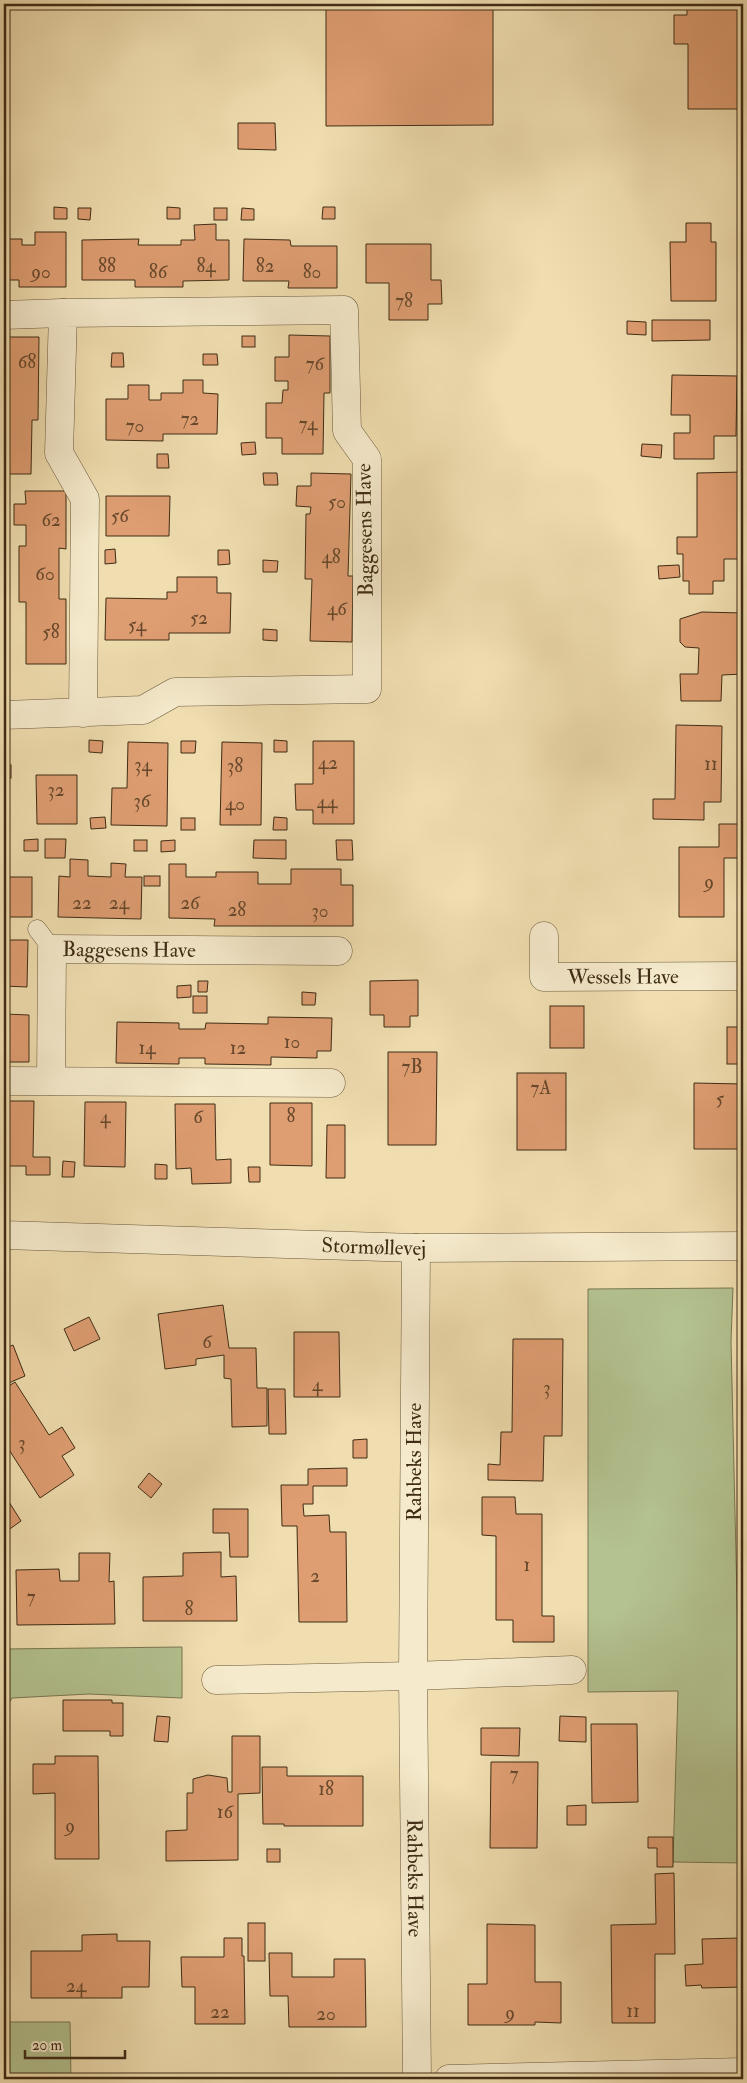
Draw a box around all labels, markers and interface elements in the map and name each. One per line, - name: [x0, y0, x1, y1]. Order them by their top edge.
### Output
- house number: 88: [98, 254, 116, 278]
- house number: 84: [196, 254, 216, 278]
- house number: 82: [256, 254, 274, 278]
- house number: 90: [29, 260, 51, 284]
- house number: 86: [149, 260, 169, 284]
- house number: 80: [303, 260, 321, 284]
- house number: 78: [395, 289, 413, 313]
- house number: 68: [18, 350, 36, 374]
- house number: 76: [306, 352, 326, 376]
- house number: 72: [181, 407, 199, 431]
- house number: 74: [299, 412, 318, 436]
- house number: 70: [126, 414, 144, 438]
- street label: Baggesens Have: [350, 463, 380, 597]
- house number: 50: [328, 490, 346, 514]
- house number: 56: [111, 504, 130, 528]
- house number: 62: [41, 508, 61, 532]
- house number: 48: [321, 545, 341, 569]
- house number: 60: [35, 562, 55, 586]
- house number: 46: [327, 597, 348, 621]
- house number: 52: [190, 606, 208, 630]
- house number: 54: [128, 613, 147, 637]
- house number: 58: [42, 620, 60, 644]
- house number: 42: [318, 751, 338, 775]
- house number: 11: [704, 752, 718, 776]
- house number: 34: [134, 753, 152, 777]
- house number: 38: [227, 754, 243, 778]
- house number: 32: [48, 778, 64, 802]
- house number: 36: [134, 789, 152, 813]
- house number: 44: [317, 790, 338, 814]
- house number: 40: [225, 792, 245, 816]
- house number: 9: [702, 870, 714, 894]
- house number: 22: [72, 891, 92, 915]
- house number: 24: [109, 891, 130, 915]
- house number: 26: [180, 891, 201, 915]
- house number: 28: [228, 898, 246, 922]
- house number: 30: [311, 899, 329, 923]
- street label: Baggesens Have: [62, 936, 196, 964]
- street label: Wessels Have: [566, 963, 679, 990]
- house number: 10: [284, 1030, 300, 1054]
- house number: 14: [138, 1036, 156, 1060]
- house number: 12: [230, 1036, 246, 1060]
- house number: 7B: [401, 1055, 423, 1079]
- house number: 7A: [531, 1076, 551, 1100]
- house number: 5: [716, 1087, 725, 1111]
- house number: 8: [287, 1104, 296, 1128]
- house number: 4: [100, 1105, 111, 1129]
- house number: 6: [193, 1105, 204, 1129]
- street label: Stormøllevej: [321, 1232, 426, 1262]
- house number: 6: [202, 1330, 213, 1354]
- house number: 4: [312, 1373, 323, 1397]
- house number: 3: [543, 1376, 551, 1400]
- street label: Rahbeks Have: [401, 1403, 428, 1521]
- house number: 3: [18, 1431, 26, 1455]
- house number: 1: [524, 1553, 530, 1577]
- house number: 2: [310, 1564, 320, 1588]
- house number: 7: [27, 1585, 36, 1609]
- house number: 8: [185, 1597, 194, 1621]
- house number: 7: [510, 1762, 519, 1786]
- house number: 18: [318, 1777, 334, 1801]
- house number: 16: [217, 1800, 235, 1824]
- house number: 9: [63, 1814, 75, 1838]
- street label: Rahbeks Have: [401, 1819, 429, 1938]
- house number: 24: [66, 1974, 87, 1998]
- house number: 11: [626, 1999, 640, 2023]
- house number: 22: [210, 2000, 230, 2024]
- house number: 9: [503, 2001, 515, 2025]
- house number: 20: [316, 2002, 336, 2026]
- scale bar: [25, 2028, 125, 2060]
- text: 20 m: [32, 2036, 62, 2055]

